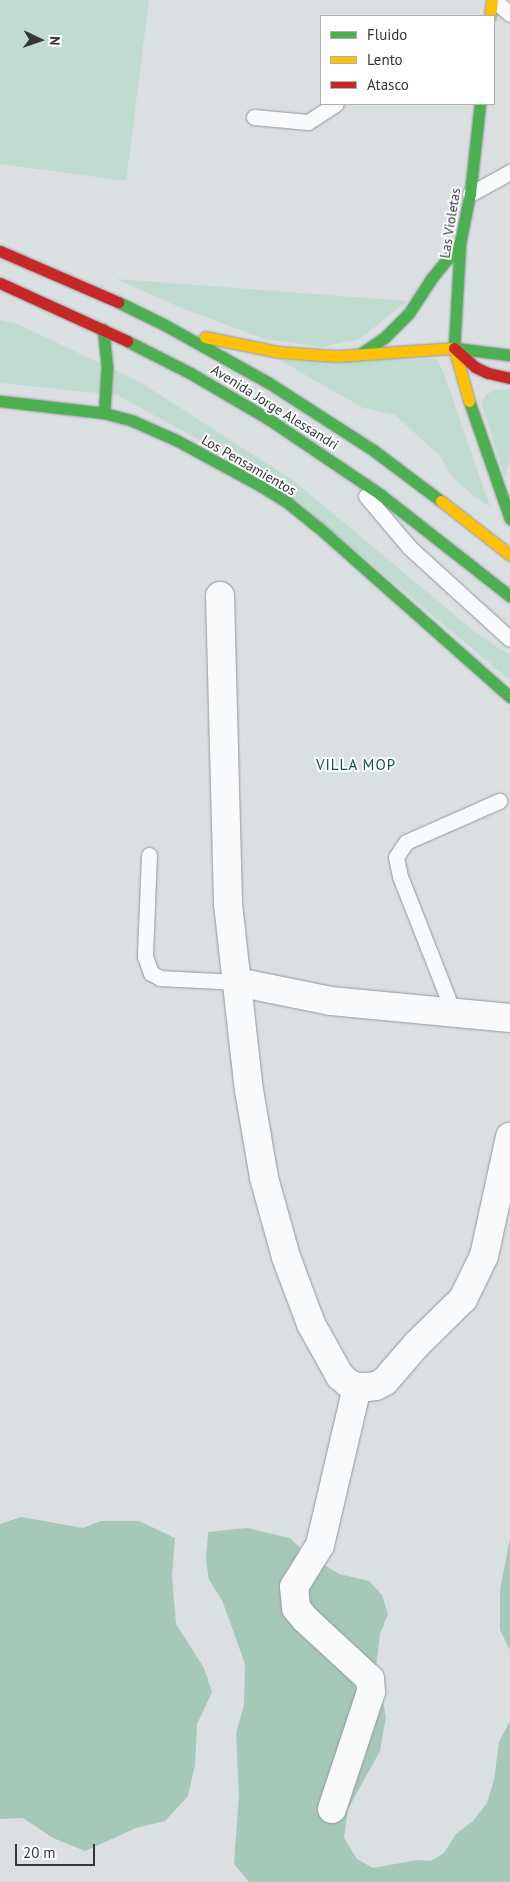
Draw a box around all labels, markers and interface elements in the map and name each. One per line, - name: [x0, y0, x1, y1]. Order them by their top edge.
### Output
- north arrow: [15, 15, 65, 65]
- legend: [320, 15, 495, 105]
- text: Fluido: [367, 25, 407, 44]
- text: N: [46, 36, 64, 46]
- text: Lento: [367, 50, 403, 69]
- text: Atasco: [367, 75, 409, 94]
- street label: Las Violetas: [436, 186, 464, 260]
- street label: Avenida Jorge Alessandri: [208, 361, 342, 453]
- street label: Los Pensamientos: [199, 431, 299, 499]
- district label: VILLA MOP: [314, 756, 398, 774]
- scale bar: [18, 1834, 98, 1866]
- text: 20 m: [23, 1843, 56, 1862]

